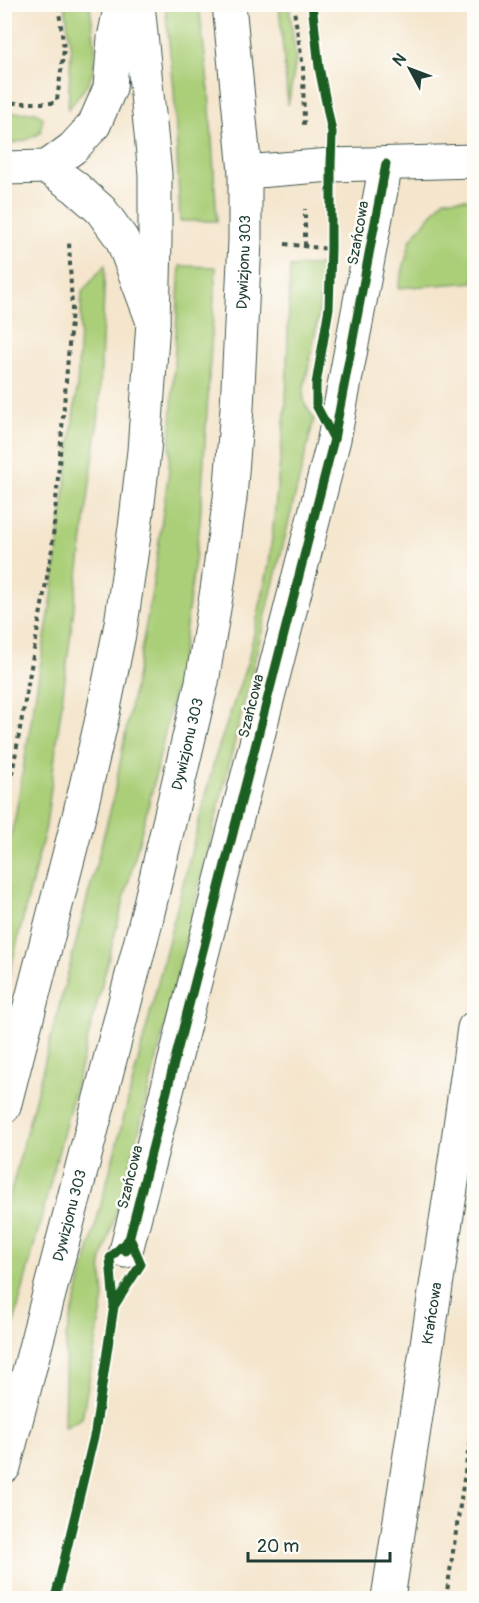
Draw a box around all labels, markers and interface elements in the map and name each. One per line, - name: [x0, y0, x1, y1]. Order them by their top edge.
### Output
- north arrow: [380, 39, 440, 99]
- text: N: [388, 49, 411, 70]
- street label: Szańcowa: [344, 200, 373, 267]
- street label: Dywizjonu 303: [233, 215, 255, 310]
- street label: Szańcowa: [234, 672, 269, 740]
- street label: Dywizjonu 303: [168, 696, 208, 792]
- street label: Szańcowa: [113, 1143, 148, 1211]
- street label: Dywizjonu 303: [49, 1168, 91, 1263]
- street label: Krańcowa: [418, 1281, 446, 1346]
- scale bar: [248, 1525, 390, 1563]
- text: 20 m: [257, 1535, 299, 1558]

